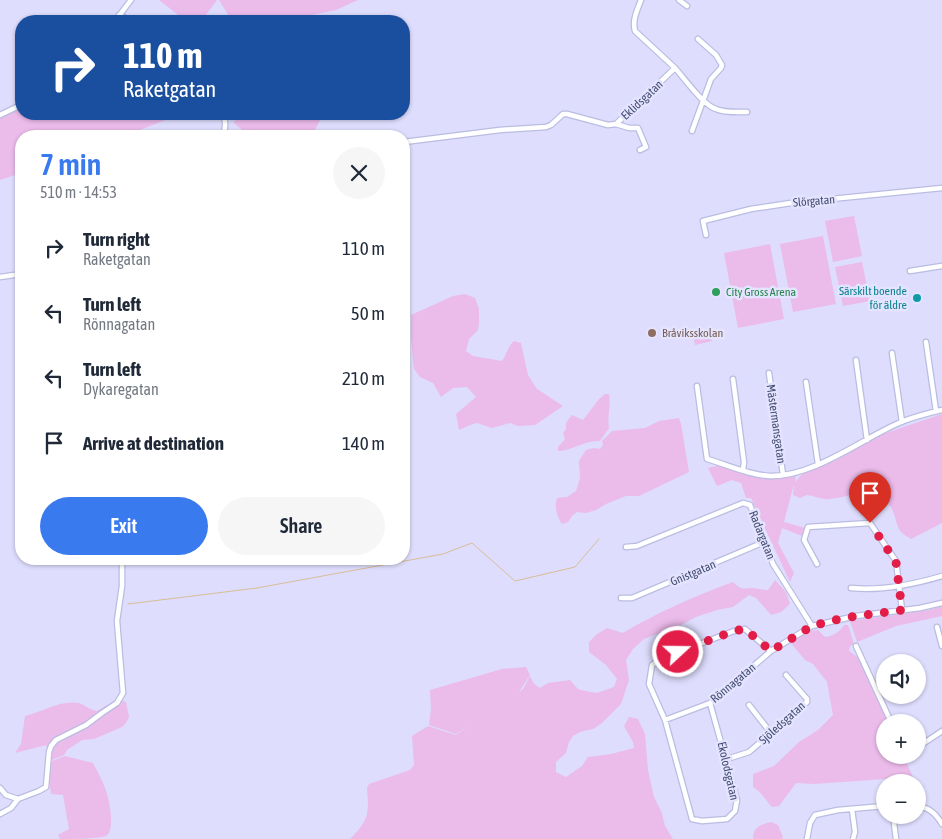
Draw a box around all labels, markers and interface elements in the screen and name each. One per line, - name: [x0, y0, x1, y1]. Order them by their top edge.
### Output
- icon: right: [40, 35, 105, 100]
- text: 110 m: [123, 35, 202, 75]
- text: Raketgatan: [123, 76, 216, 102]
- street label: Eklidsgatan: [618, 77, 666, 123]
- text: 7 min: [40, 147, 101, 181]
- button: close: [333, 147, 385, 199]
- text: 510 m · 14:53: [40, 183, 117, 201]
- street label: Slörgatan: [792, 192, 836, 210]
- text: Turn right: [83, 228, 150, 250]
- icon: right: [40, 234, 68, 262]
- text: 110 m: [342, 237, 385, 259]
- text: Raketgatan: [83, 250, 151, 268]
- place label: Särskilt boende för äldre: [839, 284, 907, 312]
- place label: City Gross Arena: [726, 285, 796, 299]
- marker: City Gross Arena: [710, 286, 722, 298]
- marker: Särskilt boende för äldre: [911, 292, 923, 304]
- text: Turn left: [83, 293, 141, 315]
- icon: left: [40, 299, 68, 327]
- text: 50 m: [351, 302, 385, 324]
- text: Rönnagatan: [83, 315, 155, 333]
- place label: Bråviksskolan: [662, 326, 723, 340]
- marker: Bråviksskolan: [646, 327, 658, 339]
- text: Turn left: [83, 358, 141, 380]
- icon: left: [40, 364, 68, 392]
- text: 210 m: [342, 367, 385, 389]
- text: Dykaregatan: [83, 380, 159, 398]
- street label: Mästermansgatan: [764, 384, 788, 464]
- icon: arrive: [40, 429, 68, 457]
- text: Arrive at destination: [83, 432, 224, 454]
- text: 140 m: [342, 432, 385, 454]
- pin: [849, 472, 891, 523]
- icon: arrive: [856, 479, 884, 507]
- button: Exit: [40, 497, 208, 555]
- button: Share: [218, 497, 385, 555]
- street label: Radargatan: [746, 509, 778, 561]
- street label: Gnistgatan: [668, 557, 718, 589]
- position arrow: [651, 625, 703, 677]
- map controls: [876, 654, 926, 824]
- button: sound: [876, 654, 926, 704]
- street label: Rönnagatan: [708, 660, 758, 706]
- street label: Sjöledsgatan: [756, 699, 808, 747]
- button: +: [876, 714, 926, 764]
- street label: Ekolodsgatan: [714, 740, 742, 802]
- button: −: [876, 774, 926, 824]

